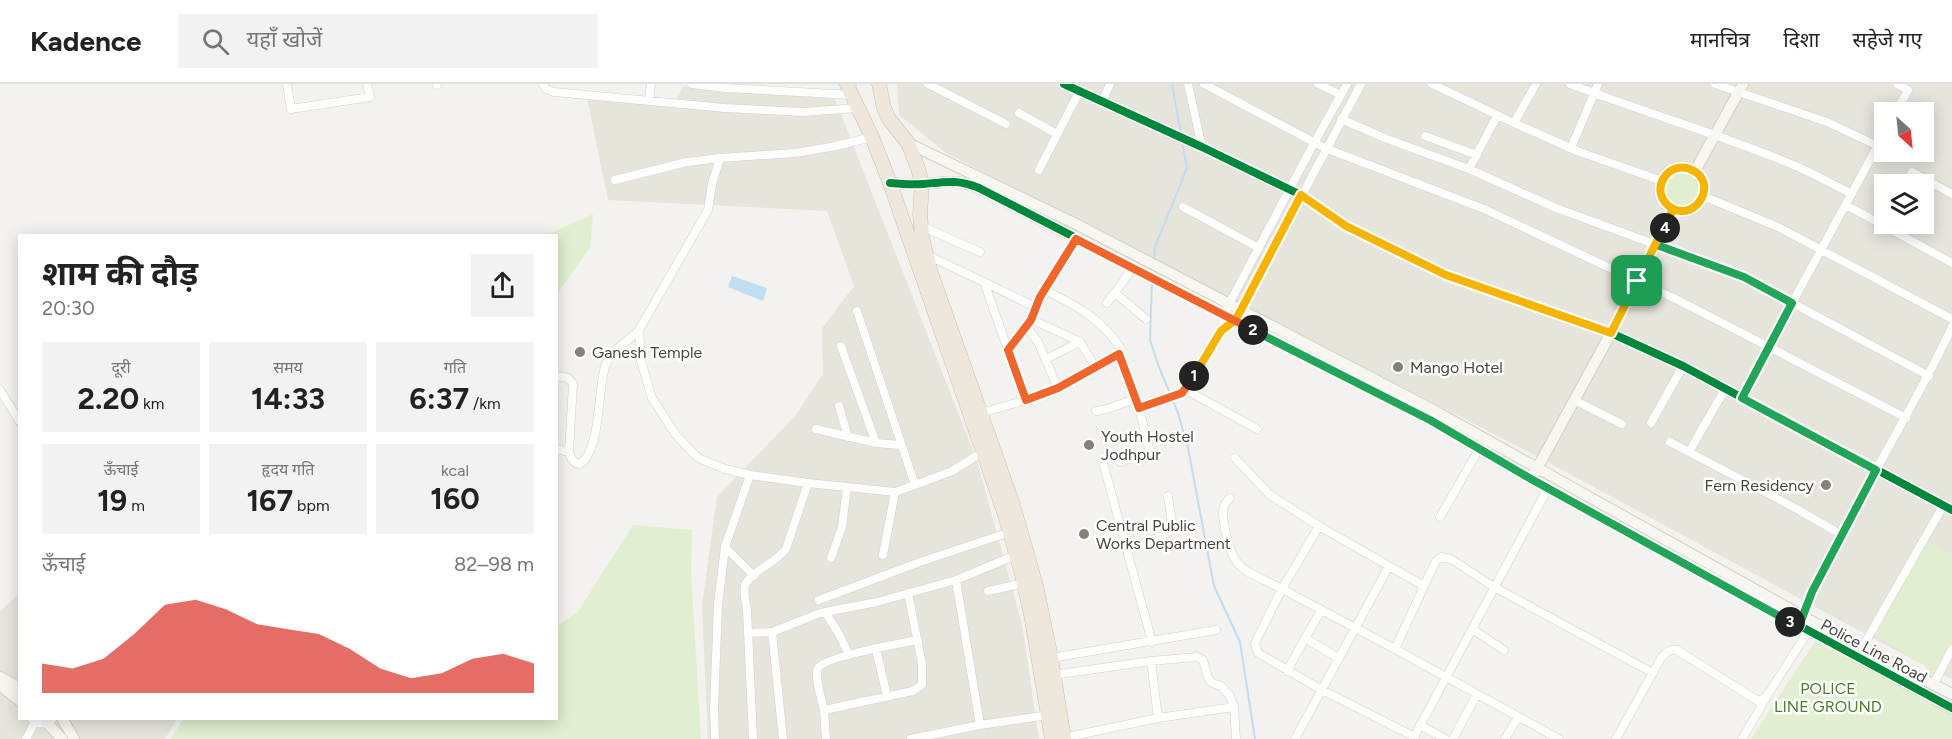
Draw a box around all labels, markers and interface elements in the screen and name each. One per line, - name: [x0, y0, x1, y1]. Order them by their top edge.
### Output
- search box: [178, 14, 598, 68]
- text: Kadence: [30, 24, 142, 58]
- icon: search: [199, 25, 232, 58]
- text: यहाँ खोजें: [247, 26, 322, 53]
- text: मानचित्र: [1690, 27, 1750, 52]
- text: दिशा: [1783, 27, 1819, 52]
- text: सहेजे गए: [1852, 27, 1922, 52]
- north arrow: [1874, 102, 1934, 162]
- map controls: [1874, 102, 1934, 234]
- button: layers: [1874, 174, 1934, 234]
- pin: 4: [1650, 213, 1680, 243]
- text: 4: [1660, 218, 1670, 237]
- text: शाम की दौड़: [42, 254, 198, 293]
- button: share: [471, 254, 534, 317]
- pin: [1611, 255, 1662, 306]
- icon: arrive: [1620, 264, 1653, 297]
- text: 20:30: [42, 296, 95, 320]
- pin: 2: [1238, 315, 1268, 345]
- text: 2: [1248, 320, 1258, 339]
- place label: Ganesh Temple: [592, 343, 702, 362]
- marker: Ganesh Temple: [573, 345, 587, 359]
- text: दूरी: [111, 358, 131, 377]
- text: समय: [273, 358, 303, 377]
- text: गति: [444, 358, 466, 377]
- place label: Mango Hotel: [1410, 358, 1503, 377]
- marker: Mango Hotel: [1391, 360, 1405, 374]
- pin: 1: [1179, 361, 1209, 391]
- text: 1: [1191, 366, 1197, 385]
- text: 2.20: [78, 380, 139, 417]
- text: 14:33: [251, 380, 325, 417]
- text: 6:37: [409, 380, 469, 417]
- text: km: [139, 394, 164, 413]
- text: /km: [469, 394, 501, 413]
- place label: Youth Hostel Jodhpur: [1101, 427, 1194, 464]
- marker: Youth Hostel Jodhpur: [1082, 438, 1096, 452]
- text: ऊँचाई: [104, 460, 138, 479]
- text: हृदय गति: [262, 460, 314, 479]
- text: kcal: [441, 461, 469, 480]
- place label: Fern Residency: [1705, 476, 1815, 495]
- marker: Fern Residency: [1819, 478, 1833, 492]
- text: 160: [430, 480, 480, 517]
- text: 19: [97, 482, 127, 519]
- text: 167: [246, 482, 293, 519]
- text: m: [127, 496, 145, 515]
- text: bpm: [293, 496, 330, 515]
- place label: Central Public Works Department: [1096, 516, 1231, 553]
- marker: Central Public Works Department: [1077, 527, 1091, 541]
- text: ऊँचाई: [42, 552, 85, 576]
- text: 82–98 m: [454, 552, 534, 576]
- pin: 3: [1775, 607, 1805, 637]
- text: 3: [1786, 612, 1794, 631]
- street label: Police Line Road: [1818, 615, 1930, 687]
- park label: POLICE LINE GROUND: [1774, 679, 1882, 716]

